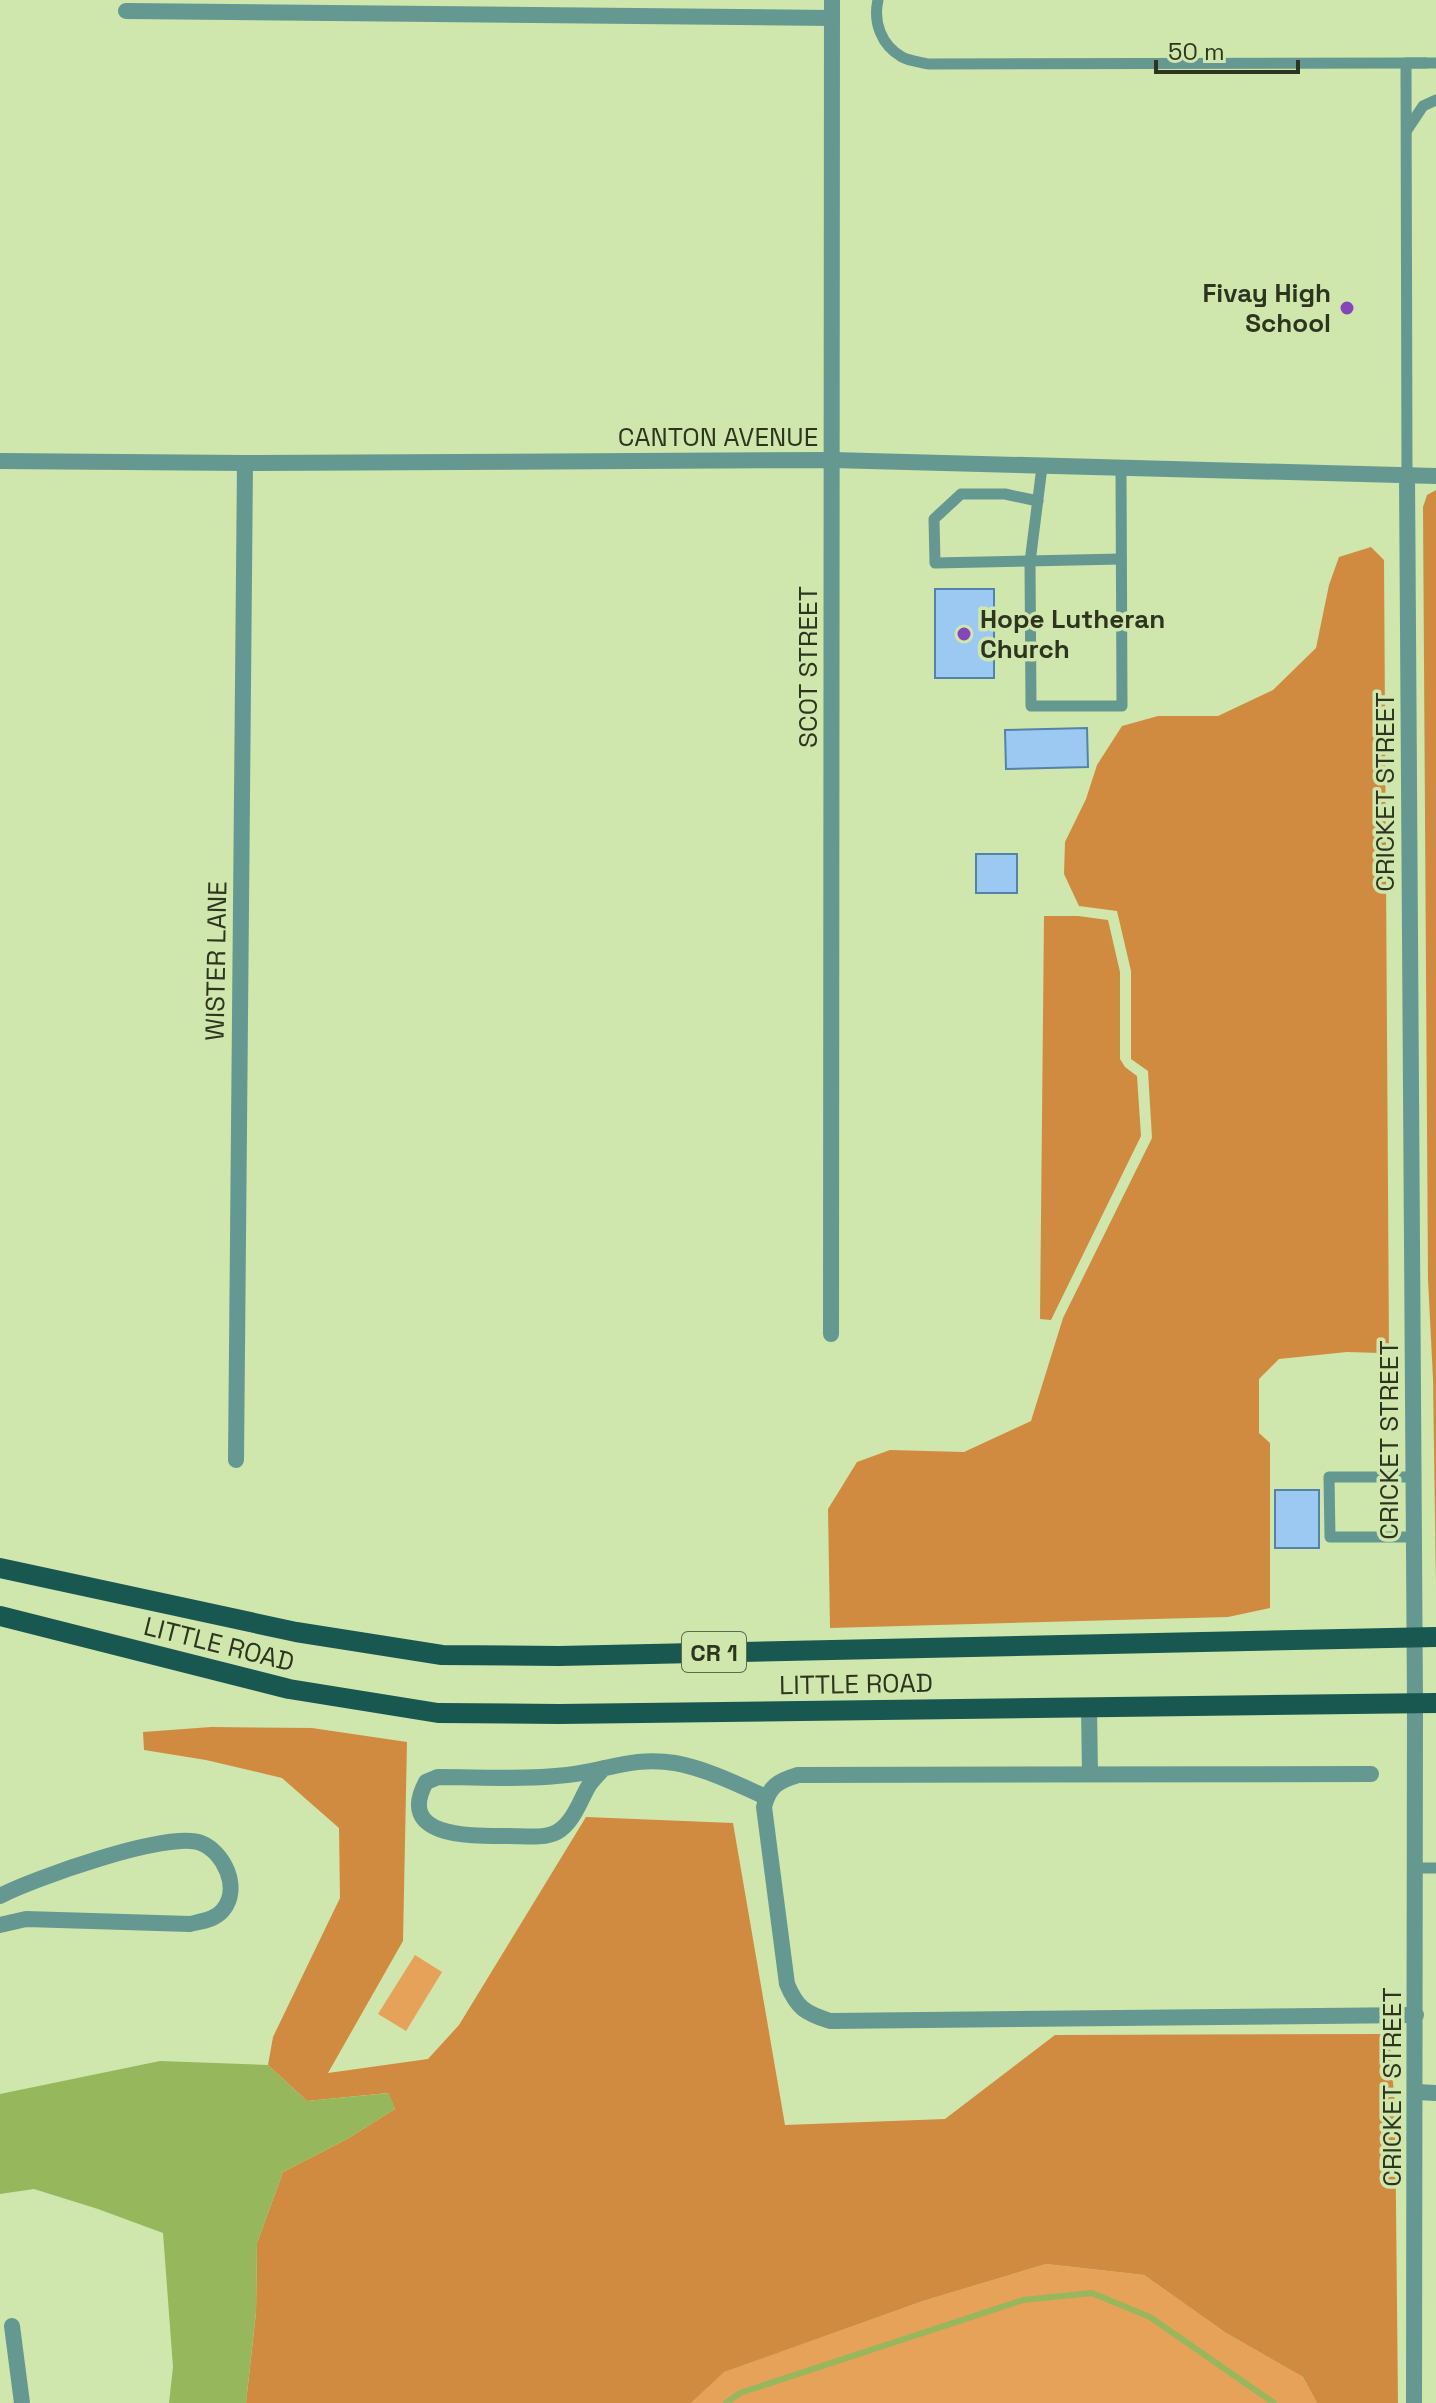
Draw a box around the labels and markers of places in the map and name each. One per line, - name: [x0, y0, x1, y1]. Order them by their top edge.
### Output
- place label: Fivay High School: [1202, 276, 1331, 340]
- marker: Fivay High School: [1338, 299, 1356, 317]
- place label: Hope Lutheran Church: [980, 602, 1165, 666]
- marker: Hope Lutheran Church: [955, 625, 973, 643]

